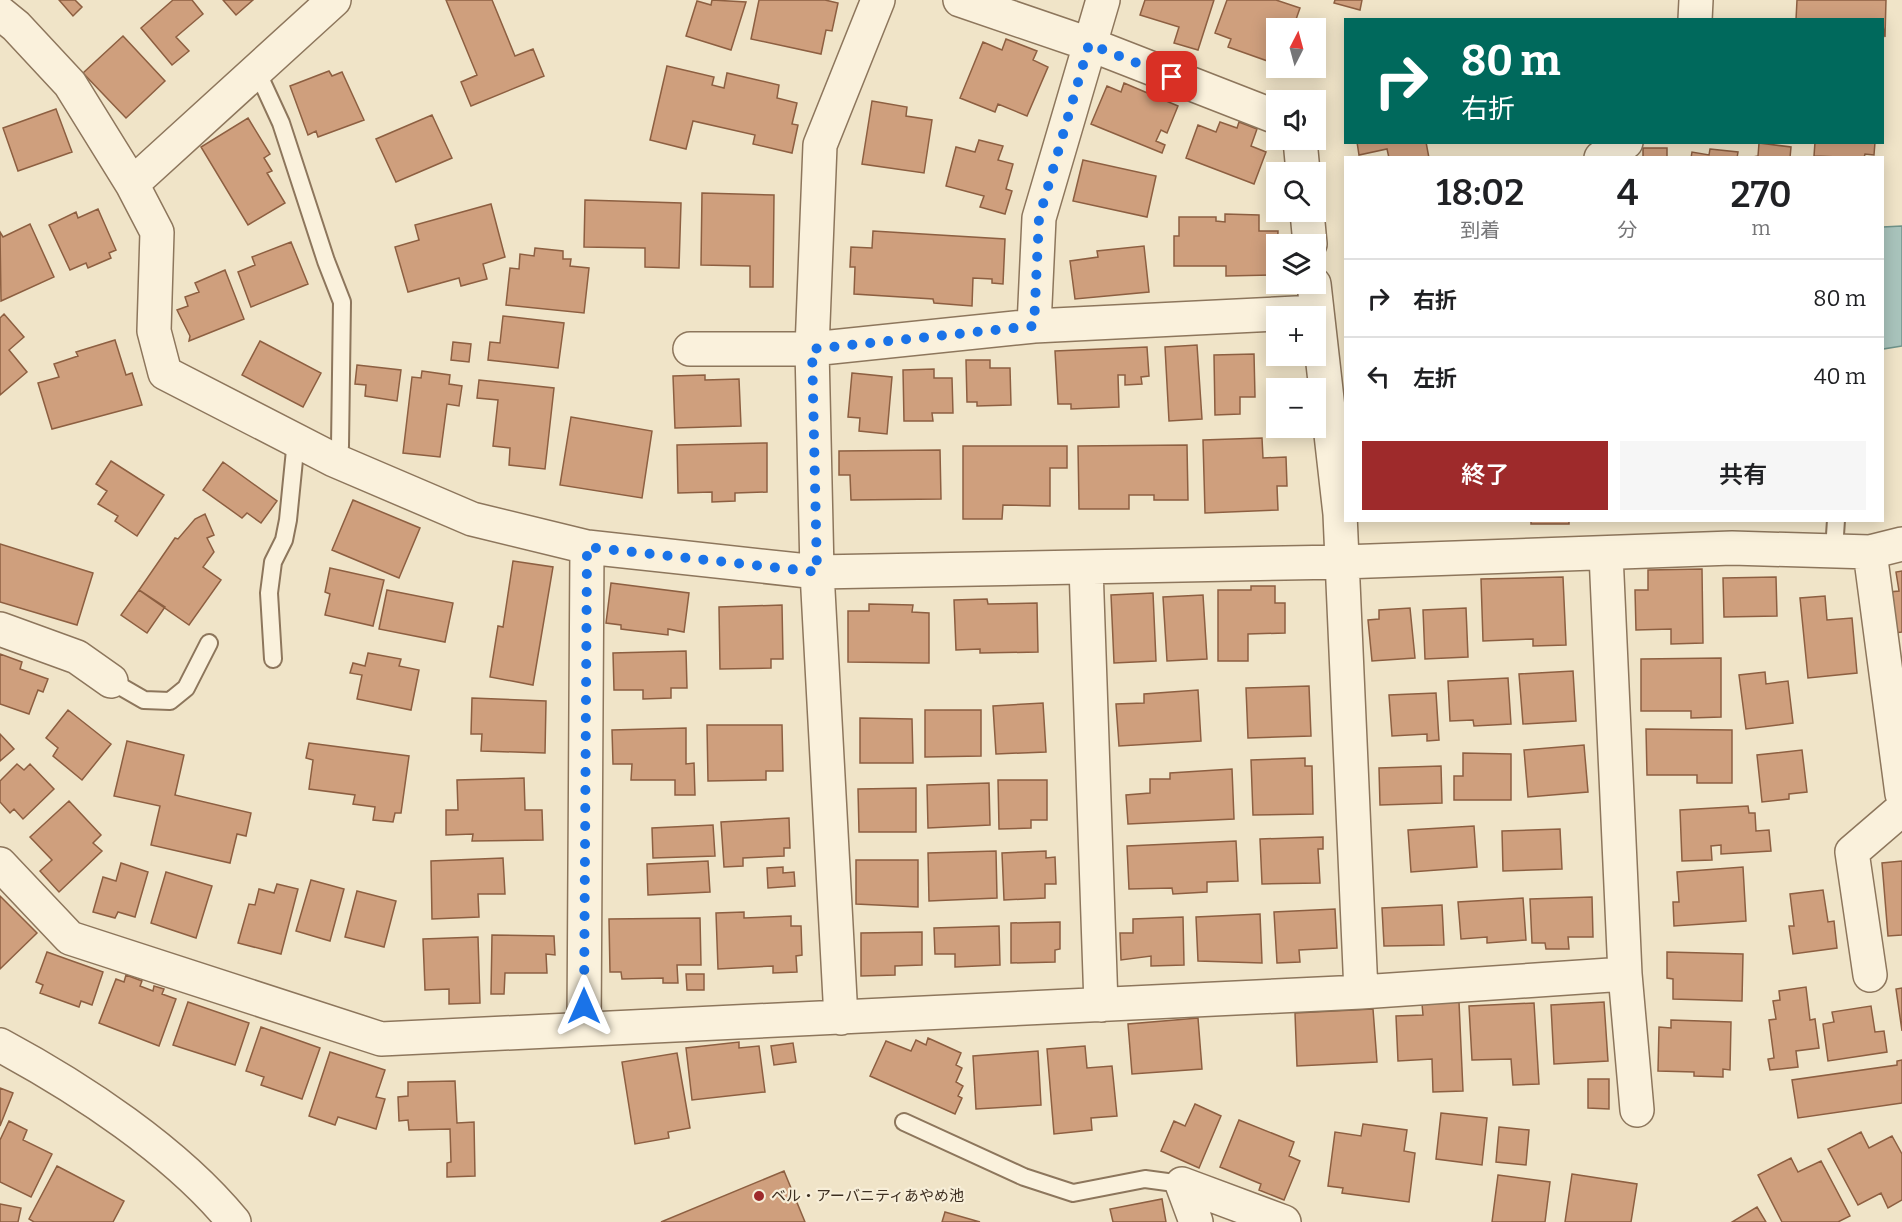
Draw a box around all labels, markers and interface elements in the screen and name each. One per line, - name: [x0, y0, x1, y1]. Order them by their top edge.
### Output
- north arrow: [1266, 18, 1326, 78]
- map controls: [1266, 18, 1326, 438]
- text: 80 m: [1461, 36, 1561, 86]
- icon: right: [1362, 42, 1440, 120]
- pin: [1146, 51, 1197, 102]
- icon: arrive: [1155, 60, 1188, 93]
- button: sound: [1266, 90, 1326, 150]
- text: 右折: [1461, 93, 1515, 125]
- button: search: [1266, 162, 1326, 222]
- text: 18:02: [1436, 171, 1524, 215]
- text: 4: [1617, 171, 1638, 215]
- text: 270: [1731, 173, 1792, 217]
- text: m: [1752, 216, 1771, 240]
- text: 到着: [1460, 218, 1500, 242]
- text: 分: [1617, 218, 1637, 242]
- button: layers: [1266, 234, 1326, 294]
- icon: right: [1362, 282, 1395, 315]
- text: 80 m: [1813, 285, 1866, 312]
- text: 右折: [1413, 287, 1457, 314]
- button: +: [1266, 306, 1326, 366]
- icon: left: [1362, 360, 1395, 393]
- text: 40 m: [1814, 363, 1866, 390]
- text: 左折: [1413, 365, 1457, 392]
- button: −: [1266, 378, 1326, 438]
- button: 終了: [1362, 441, 1608, 510]
- button: 共有: [1620, 441, 1866, 510]
- position arrow: [552, 974, 616, 1038]
- place label: ベル・アーバニティあやめ池: [771, 1187, 964, 1205]
- marker: ベル・アーバニティあやめ池: [752, 1189, 766, 1203]

